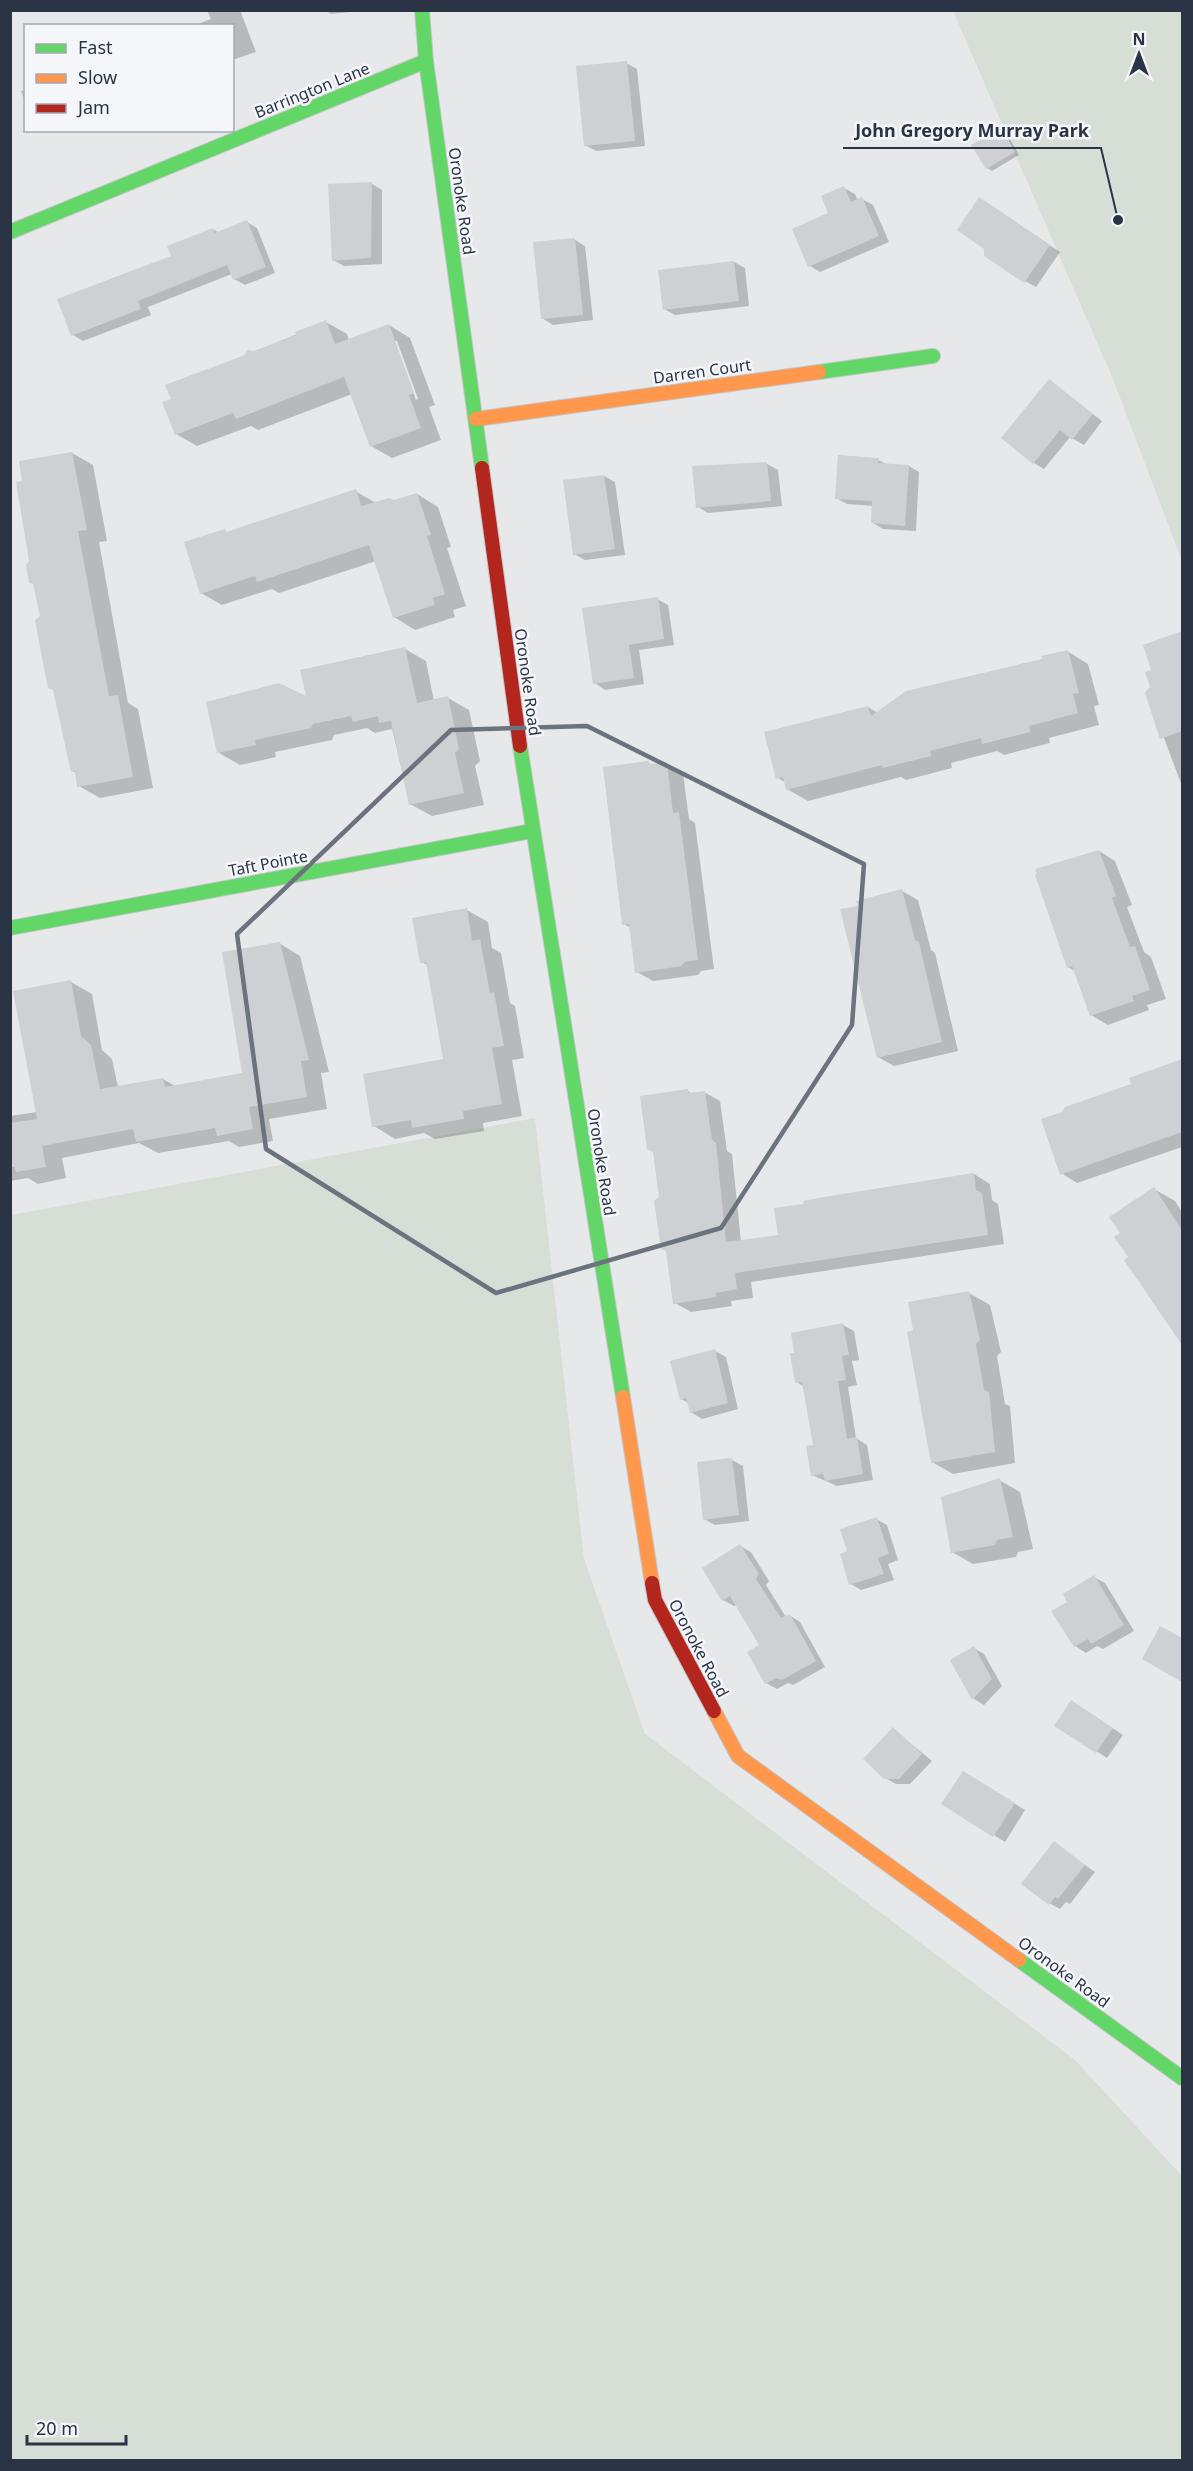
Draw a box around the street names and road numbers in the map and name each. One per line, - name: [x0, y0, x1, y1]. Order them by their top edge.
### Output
- street label: Barrington Lane: [251, 57, 373, 123]
- street label: Oronoke Road: [444, 146, 480, 256]
- street label: Darren Court: [652, 353, 753, 389]
- street label: Oronoke Road: [510, 627, 546, 737]
- street label: Taft Pointe: [227, 845, 309, 881]
- street label: Oronoke Road: [583, 1107, 621, 1217]
- street label: Oronoke Road: [664, 1595, 734, 1701]
- street label: Oronoke Road: [1014, 1931, 1114, 2013]

